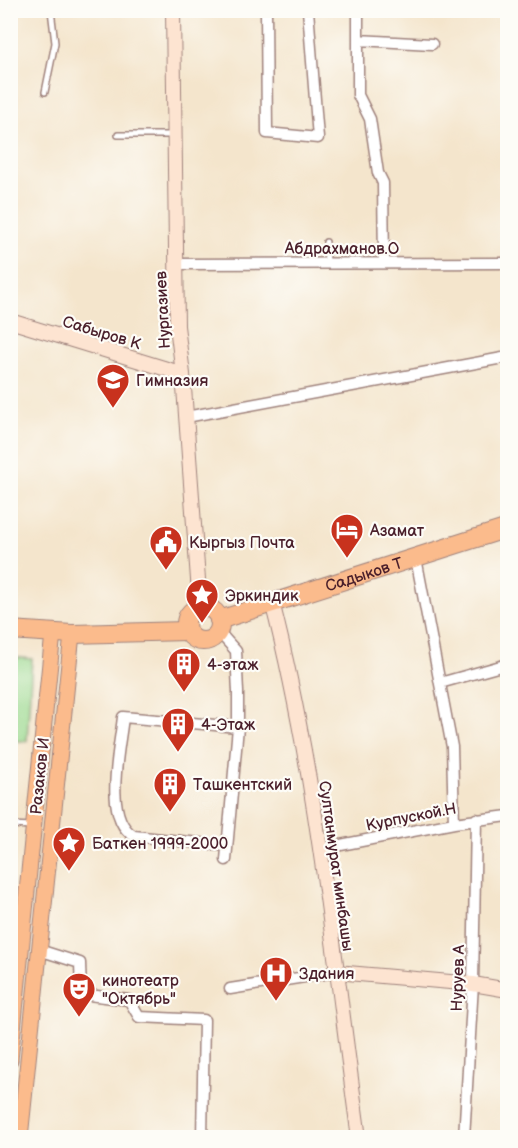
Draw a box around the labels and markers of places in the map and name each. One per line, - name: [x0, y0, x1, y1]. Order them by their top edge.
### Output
- school or university icon: Гимназия: [95, 362, 131, 409]
- place label: Гимназия: [136, 372, 208, 391]
- hotel icon: Азамат: [329, 512, 365, 559]
- place label: Азамат: [369, 522, 425, 541]
- public building icon: Кыргыз Почта: [148, 524, 184, 571]
- place label: Кыргыз Почта: [189, 534, 295, 553]
- place icon: Эркиндик: [184, 577, 220, 624]
- place label: Эркиндик: [225, 587, 299, 606]
- building icon: 4-этаж: [166, 646, 202, 693]
- place label: 4-этаж: [207, 656, 259, 675]
- building icon: 4-Этаж: [160, 706, 196, 753]
- place label: 4-Этаж: [201, 716, 256, 735]
- building icon: Ташкентский: [152, 766, 188, 813]
- place label: Ташкентский: [193, 776, 292, 795]
- place icon: Баткен 1999-2000: [51, 825, 87, 872]
- place label: Баткен 1999-2000: [92, 835, 228, 854]
- hospital icon: Здания: [258, 955, 294, 1002]
- place label: Здания: [299, 965, 355, 984]
- theatre icon: кинотеатр "Октябрь": [61, 971, 97, 1018]
- place label: кинотеатр "Октябрь": [102, 972, 179, 1009]

